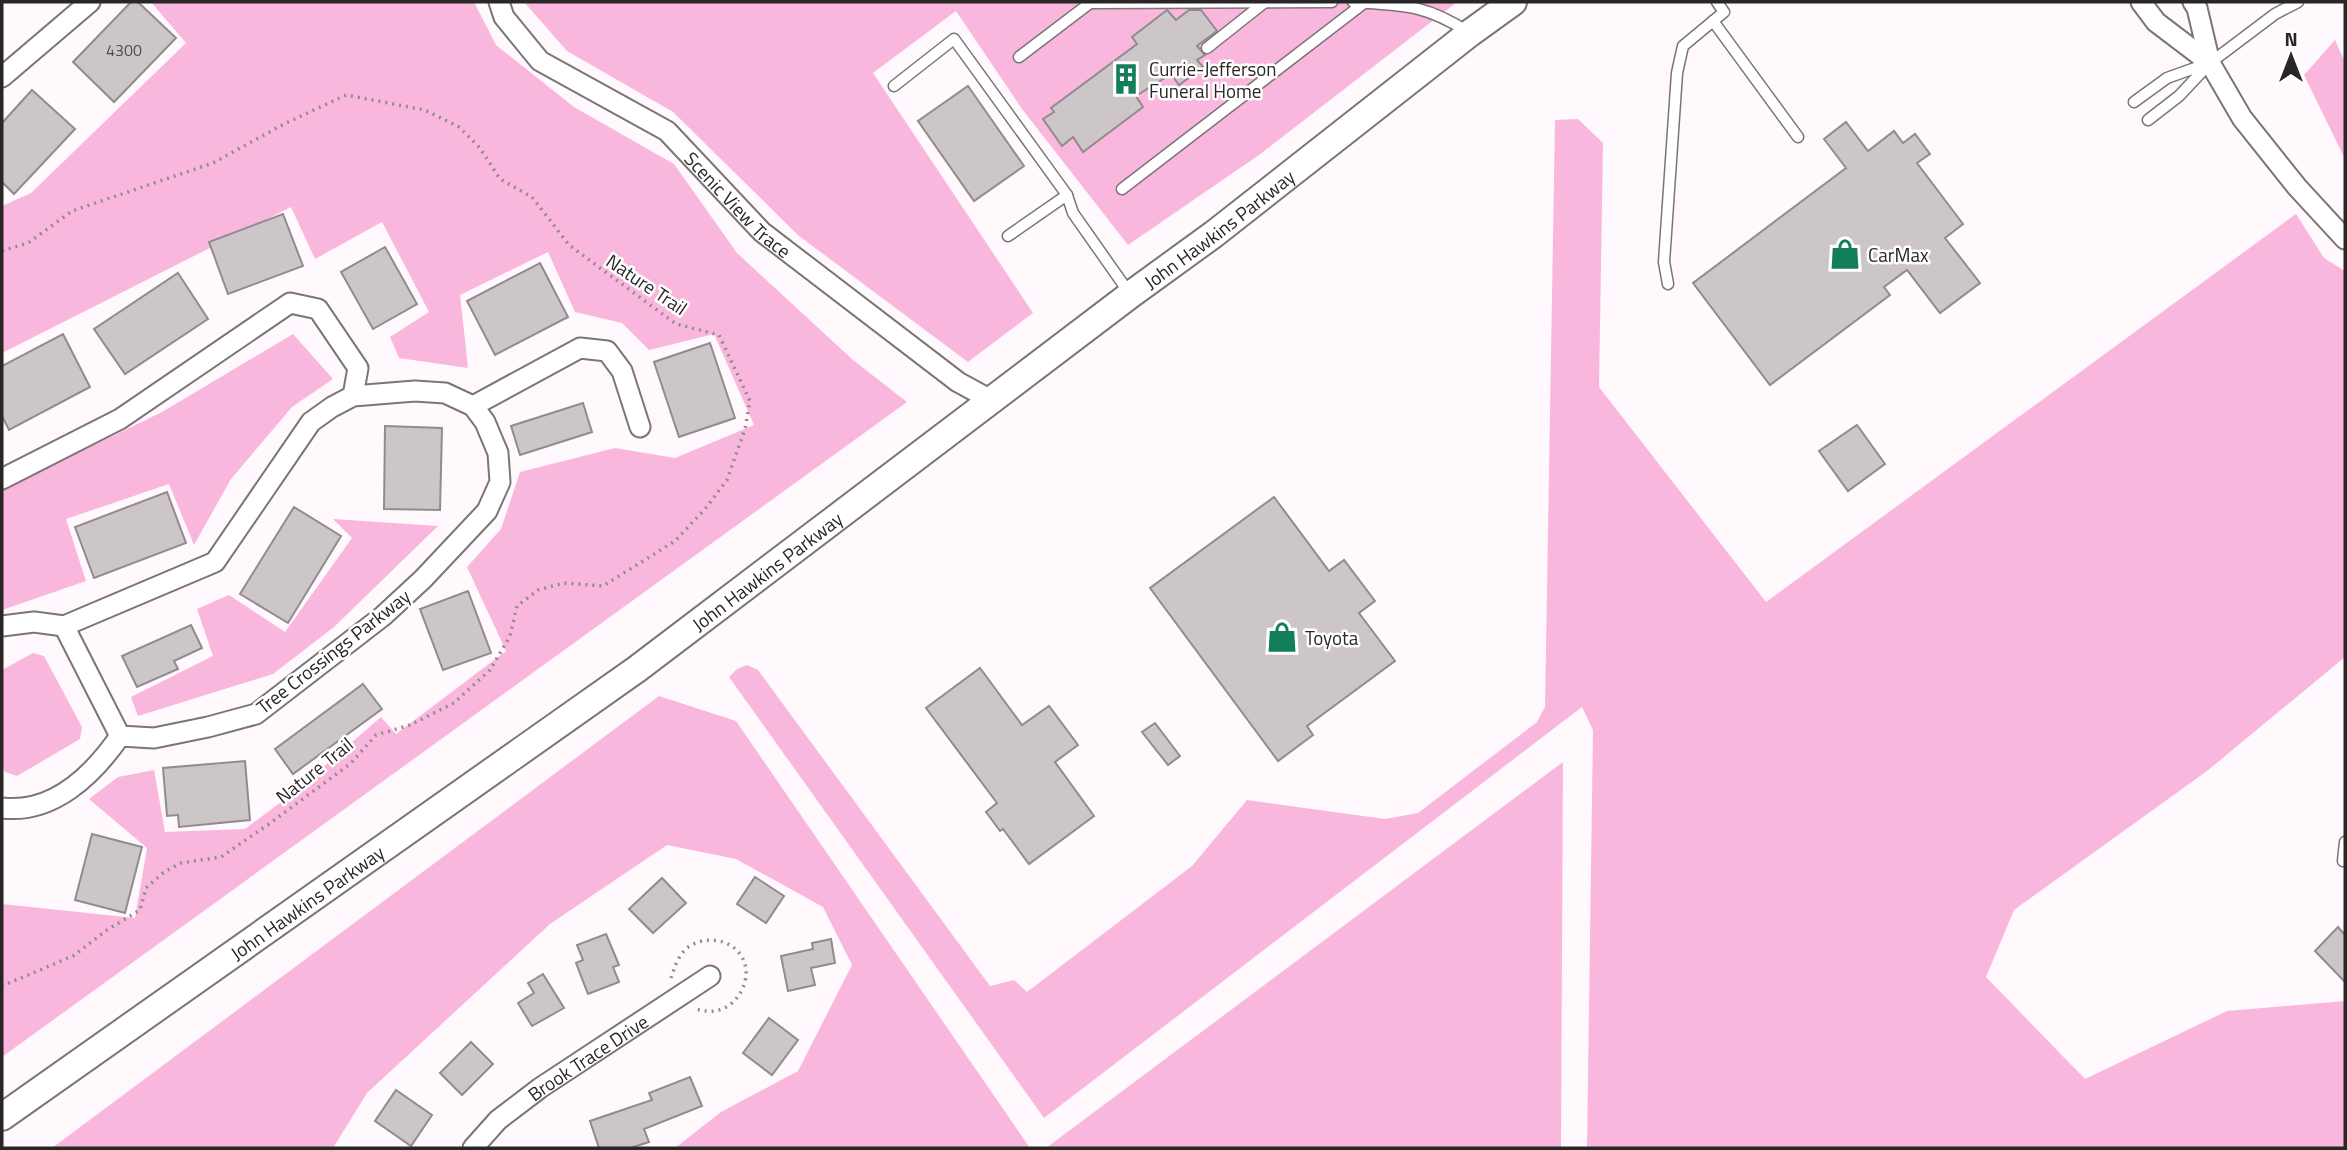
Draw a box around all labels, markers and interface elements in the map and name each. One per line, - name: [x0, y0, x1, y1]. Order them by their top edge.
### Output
- north arrow: [2256, 21, 2326, 91]
- text: N: [2284, 24, 2298, 53]
- house number: 4300: [106, 38, 142, 62]
- place label: Currie-Jefferson Funeral Home: [1149, 54, 1277, 105]
- building icon: Currie-Jefferson Funeral Home: [1109, 62, 1143, 96]
- street label: Scenic View Trace: [678, 144, 798, 264]
- street label: John Hawkins Parkway: [1137, 162, 1301, 295]
- shop icon: CarMax: [1828, 237, 1862, 271]
- place label: CarMax: [1868, 240, 1929, 269]
- street label: Nature Trail: [601, 246, 693, 322]
- street label: John Hawkins Parkway: [685, 504, 848, 637]
- street label: Tree Crossings Parkway: [250, 581, 416, 721]
- shop icon: Toyota: [1265, 620, 1299, 654]
- place label: Toyota: [1305, 623, 1359, 652]
- street label: Nature Trail: [269, 730, 359, 810]
- street label: John Hawkins Parkway: [224, 837, 390, 967]
- street label: Brook Trace Drive: [521, 1006, 654, 1107]

